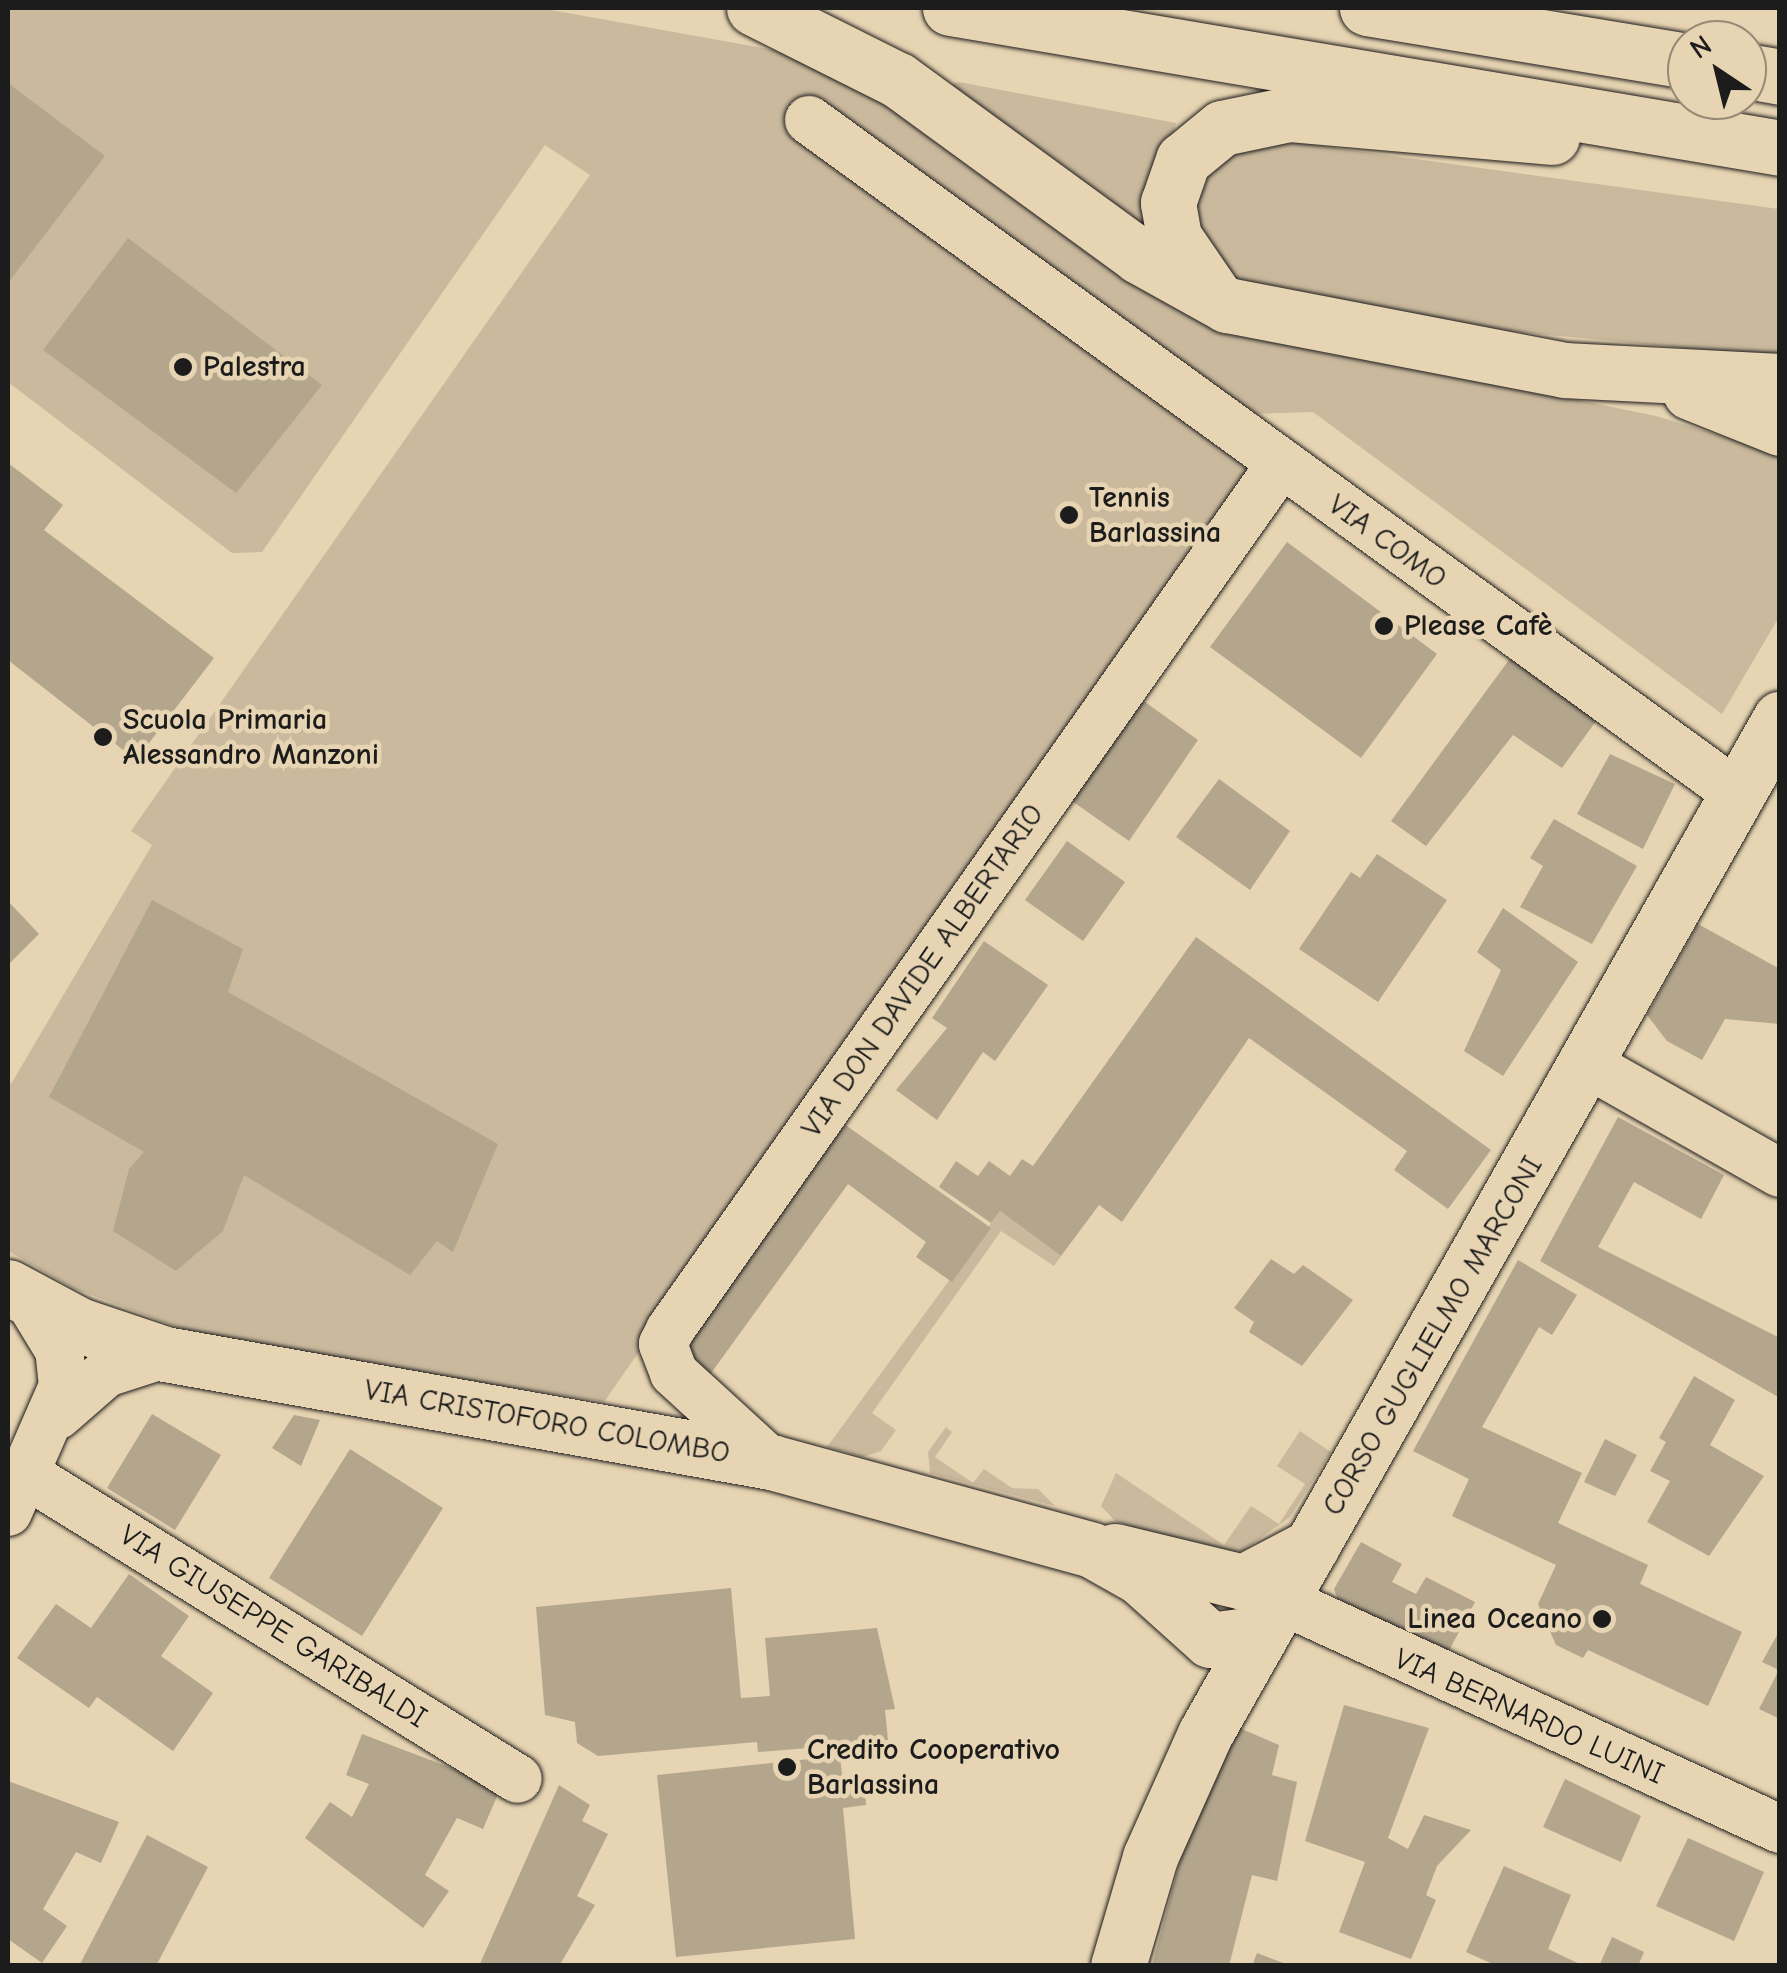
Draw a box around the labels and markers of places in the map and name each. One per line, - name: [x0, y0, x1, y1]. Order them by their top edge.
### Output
- place label: Palestra: [203, 349, 306, 385]
- marker: Palestra: [172, 356, 194, 378]
- place label: Tennis Barlassina: [1089, 480, 1221, 550]
- marker: Tennis Barlassina: [1058, 504, 1080, 526]
- place label: Please Cafè: [1404, 608, 1553, 644]
- marker: Please Cafè: [1373, 615, 1395, 637]
- place label: Scuola Primaria Alessandro Manzoni: [123, 702, 379, 772]
- marker: Scuola Primaria Alessandro Manzoni: [92, 726, 114, 748]
- place label: Linea Oceano: [1407, 1601, 1582, 1637]
- marker: Linea Oceano: [1591, 1608, 1613, 1630]
- place label: Credito Cooperativo Barlassina: [807, 1732, 1060, 1802]
- marker: Credito Cooperativo Barlassina: [776, 1756, 798, 1778]

